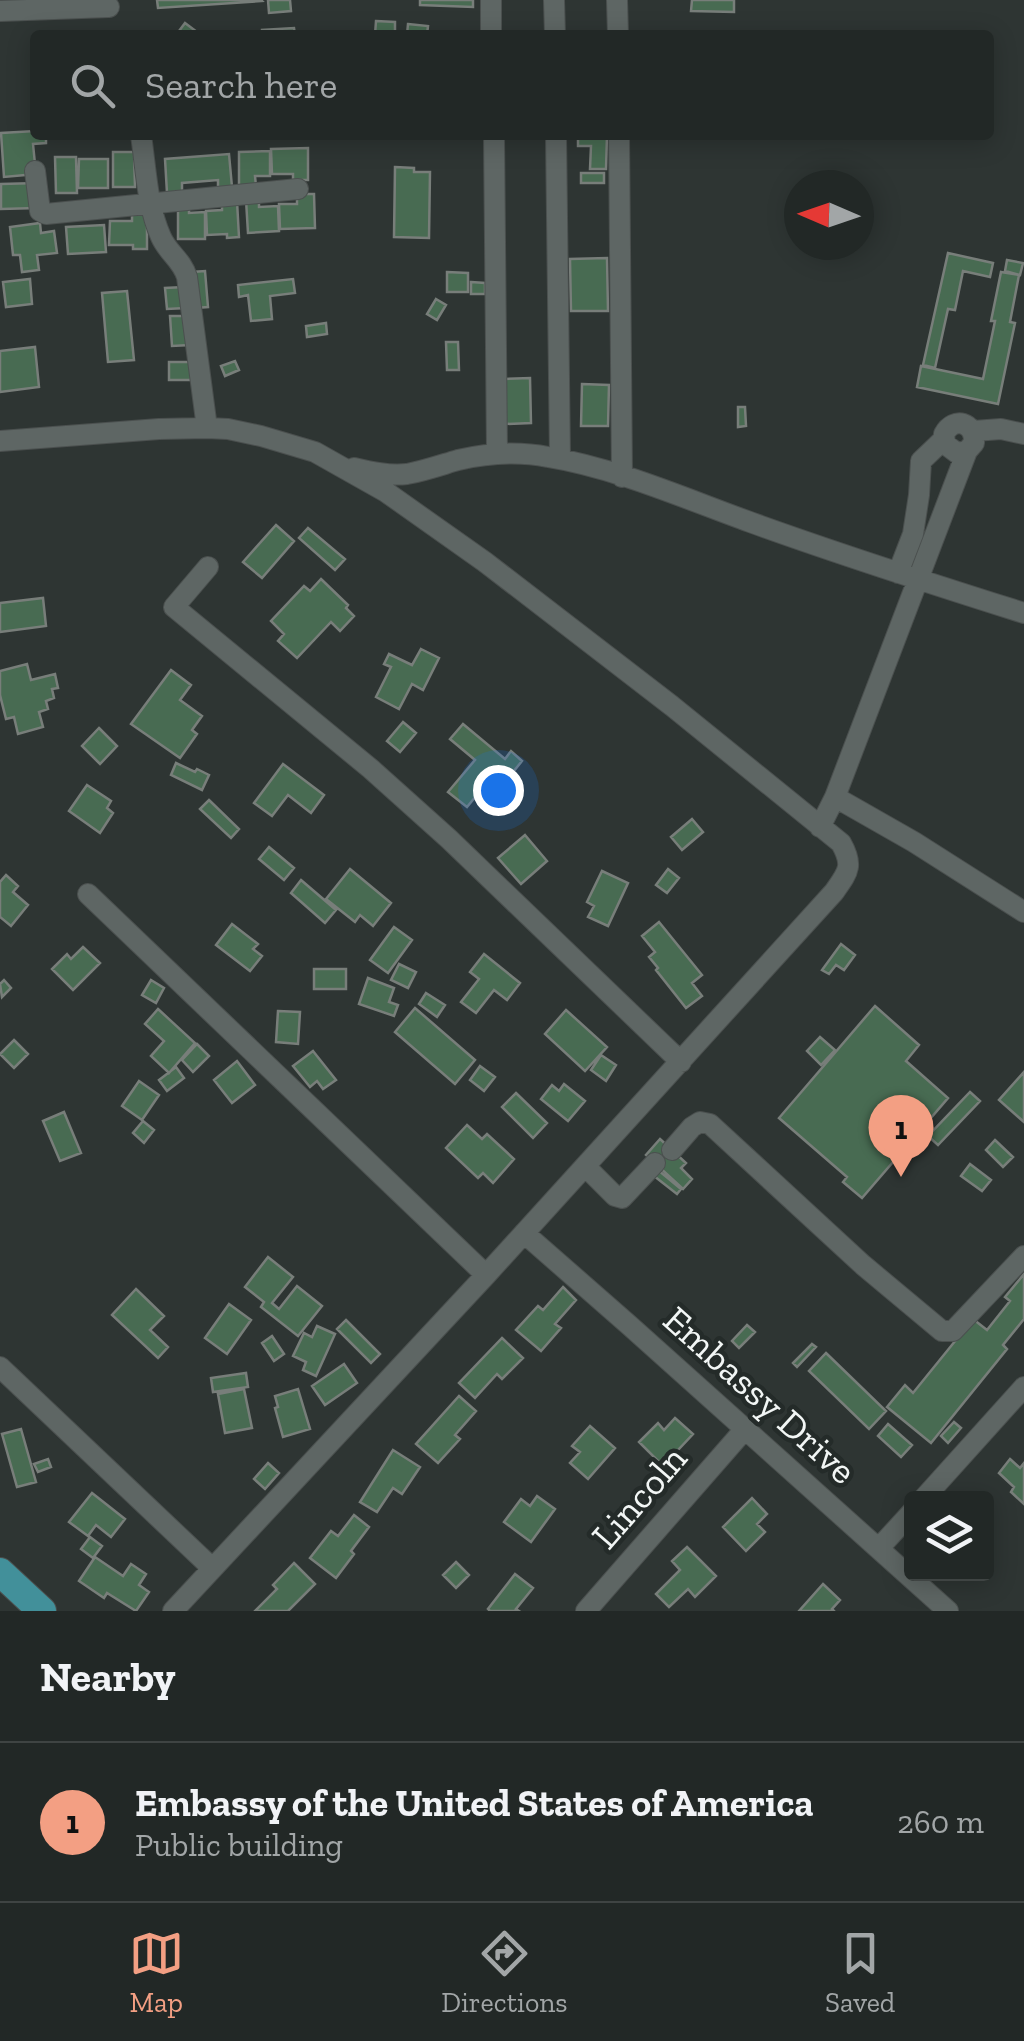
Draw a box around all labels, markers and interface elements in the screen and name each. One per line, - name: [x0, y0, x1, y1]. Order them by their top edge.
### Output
- search box: [30, 30, 994, 140]
- icon: search: [65, 58, 120, 113]
- text: Search here: [145, 62, 337, 108]
- north arrow: [784, 170, 874, 260]
- your location: [473, 765, 524, 816]
- pin: 1: [868, 1094, 934, 1177]
- street label: Embassy Drive: [654, 1296, 866, 1494]
- street label: Lincoln: [582, 1436, 697, 1558]
- map controls: [904, 1491, 994, 1581]
- button: layers: [904, 1491, 994, 1581]
- text: Nearby: [40, 1651, 176, 1702]
- text: Embassy of the United States of America: [135, 1780, 814, 1826]
- text: 1: [66, 1803, 79, 1841]
- text: 260 m: [897, 1803, 984, 1841]
- text: Public building: [135, 1826, 343, 1864]
- tab: Map: [129, 1926, 184, 2019]
- tab: Directions: [441, 1926, 568, 2019]
- tab: Saved: [825, 1926, 895, 2019]

